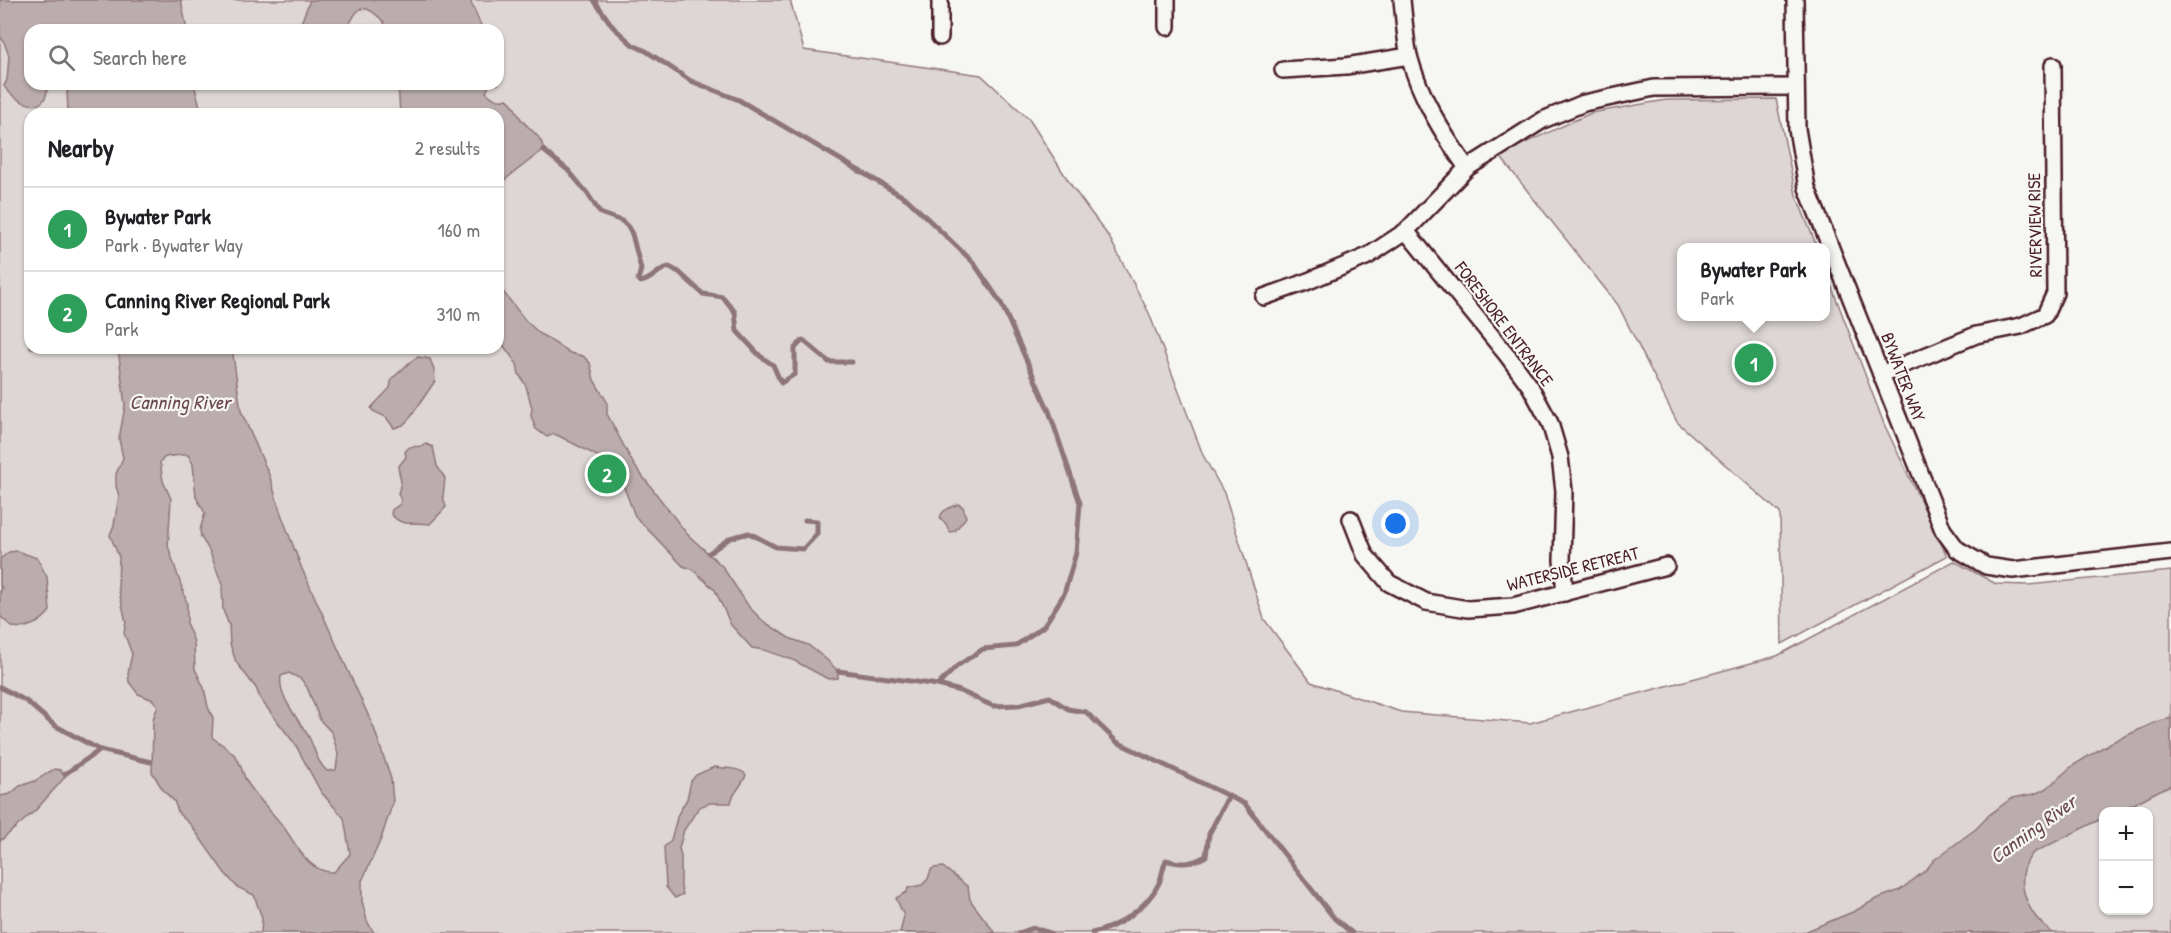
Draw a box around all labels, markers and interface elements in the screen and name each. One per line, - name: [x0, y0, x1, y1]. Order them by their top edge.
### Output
- search box: [24, 24, 504, 90]
- icon: search: [45, 41, 78, 74]
- text: Search here: [93, 42, 187, 72]
- text: Nearby: [48, 130, 114, 165]
- text: 2 results: [415, 134, 480, 161]
- street label: RIVERVIEW RISE: [2021, 172, 2048, 278]
- text: Bywater Park: [105, 201, 211, 231]
- text: 1: [64, 216, 71, 243]
- text: 160 m: [438, 216, 480, 243]
- text: Park · Bywater Way: [105, 231, 243, 258]
- popup: [1677, 243, 1830, 321]
- text: Bywater Park: [1701, 254, 1806, 284]
- street label: FORESHORE ENTRANCE: [1449, 255, 1560, 391]
- text: Park: [1701, 284, 1734, 311]
- text: Canning River Regional Park: [105, 285, 330, 315]
- text: 2: [63, 300, 72, 327]
- text: 310 m: [437, 300, 480, 327]
- text: Park: [105, 315, 138, 342]
- street label: BYWATER WAY: [1875, 329, 1932, 425]
- pin: 1: [1734, 340, 1774, 386]
- water label: Canning River: [129, 388, 233, 416]
- pin: 2: [588, 452, 626, 496]
- your location: [1381, 509, 1410, 538]
- street label: WATERSIDE RETREAT: [1504, 540, 1642, 597]
- water label: Canning River: [1984, 787, 2084, 870]
- map controls: [2099, 807, 2153, 915]
- button: +: [2099, 807, 2153, 861]
- button: −: [2099, 861, 2153, 915]

